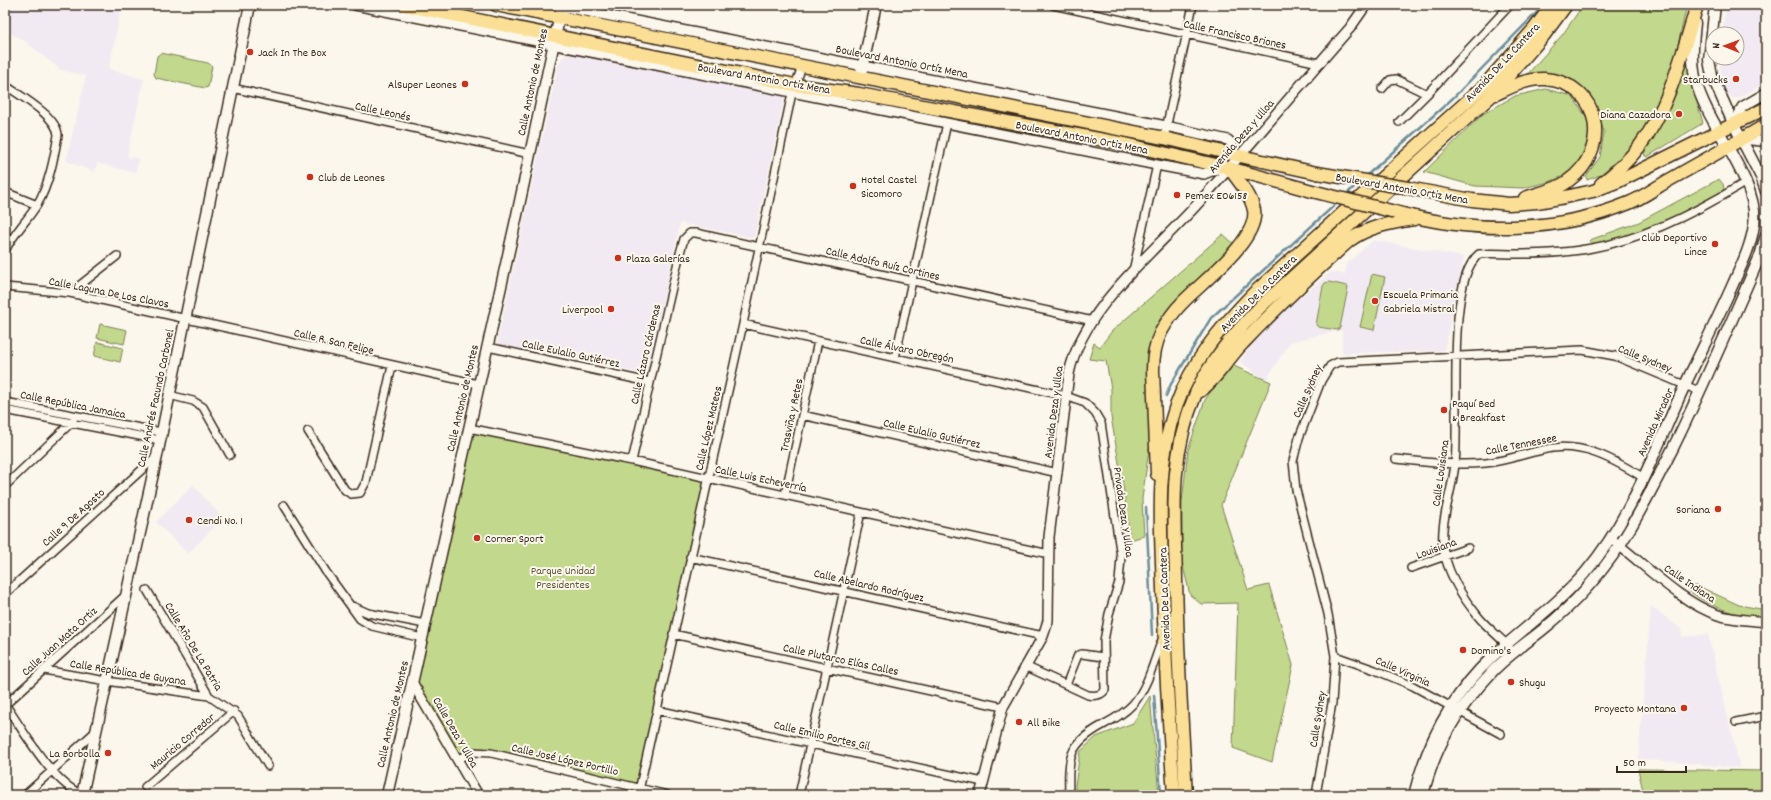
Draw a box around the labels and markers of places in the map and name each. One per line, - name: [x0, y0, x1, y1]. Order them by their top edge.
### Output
- place label: Jack In The Box: [258, 45, 327, 62]
- marker: Jack In The Box: [245, 47, 255, 57]
- place label: Starbucks: [1683, 72, 1728, 89]
- marker: Starbucks: [1731, 74, 1741, 84]
- place label: AlSuper Leones: [388, 77, 457, 94]
- marker: AlSuper Leones: [460, 79, 470, 89]
- place label: Diana Cazadora: [1600, 107, 1671, 124]
- marker: Diana Cazadora: [1674, 109, 1684, 119]
- place label: Club de Leones: [318, 170, 385, 187]
- marker: Club de Leones: [305, 172, 315, 182]
- place label: Hotel Castel Sicomoro: [861, 172, 917, 203]
- marker: Hotel Castel Sicomoro: [848, 181, 858, 191]
- place label: Pemex E06158: [1185, 188, 1248, 205]
- marker: Pemex E06158: [1172, 190, 1182, 200]
- place label: Club Deportivo Lince: [1641, 230, 1707, 261]
- marker: Club Deportivo Lince: [1710, 239, 1720, 249]
- place label: Plaza Galerías: [626, 251, 690, 268]
- marker: Plaza Galerías: [613, 253, 623, 263]
- place label: Escuela Primaria Gabriela Mistral: [1383, 287, 1459, 318]
- marker: Escuela Primaria Gabriela Mistral: [1370, 296, 1380, 306]
- place label: Liverpool: [562, 302, 603, 319]
- marker: Liverpool: [606, 304, 616, 314]
- place label: Paquí Bed & Breakfast: [1452, 396, 1506, 427]
- marker: Paquí Bed & Breakfast: [1439, 405, 1449, 415]
- place label: Soriana: [1676, 502, 1710, 519]
- marker: Soriana: [1713, 504, 1723, 514]
- place label: Cendi No. 1: [197, 513, 243, 530]
- marker: Cendi No. 1: [184, 515, 194, 525]
- place label: Corner Sport: [485, 531, 544, 548]
- marker: Corner Sport: [472, 533, 482, 543]
- place label: Domino's: [1471, 643, 1511, 660]
- marker: Domino's: [1458, 645, 1468, 655]
- place label: Shugu: [1519, 675, 1545, 692]
- marker: Shugu: [1506, 677, 1516, 687]
- place label: Proyecto Montana: [1594, 701, 1676, 718]
- marker: Proyecto Montana: [1679, 703, 1689, 713]
- place label: All Bike: [1027, 715, 1060, 732]
- marker: All Bike: [1014, 717, 1024, 727]
- place label: La Borbolla: [49, 746, 100, 763]
- marker: La Borbolla: [103, 748, 113, 758]

